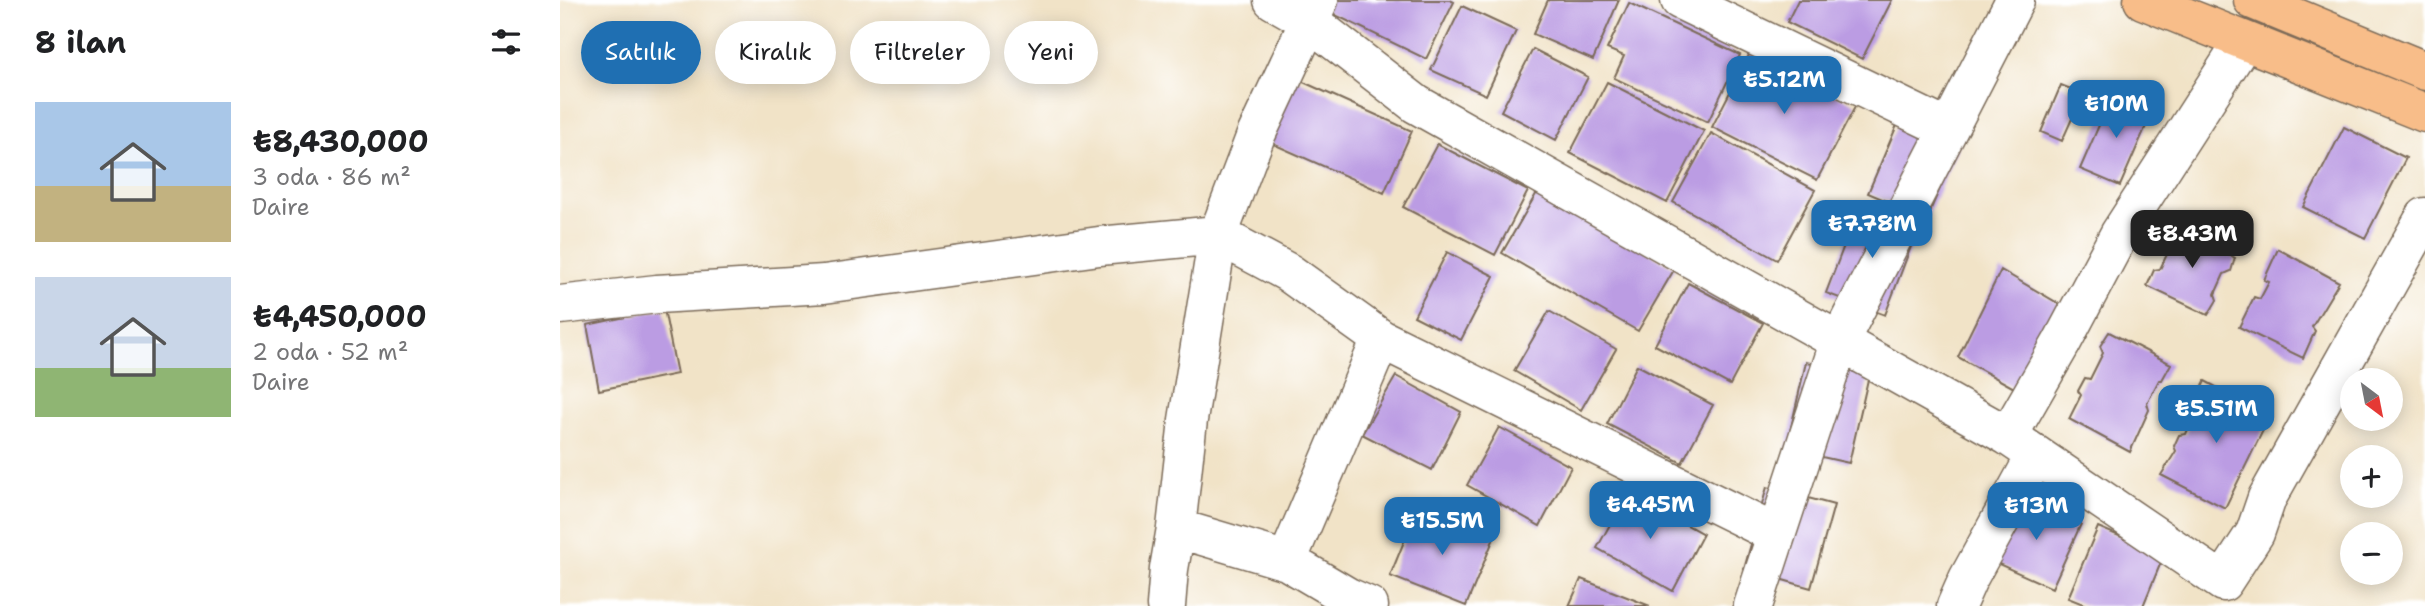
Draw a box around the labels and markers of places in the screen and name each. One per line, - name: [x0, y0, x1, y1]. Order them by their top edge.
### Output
- pin: ₺5.12M: [1727, 57, 1841, 116]
- pin: ₺10M: [2075, 80, 2157, 140]
- pin: ₺7.78M: [1815, 201, 1929, 260]
- pin: ₺8.43M: [2135, 210, 2249, 270]
- pin: ₺5.51M: [2159, 386, 2273, 445]
- pin: ₺4.45M: [1593, 482, 1707, 541]
- pin: ₺13M: [1995, 482, 2077, 542]
- pin: ₺15.5M: [1385, 498, 1499, 557]

